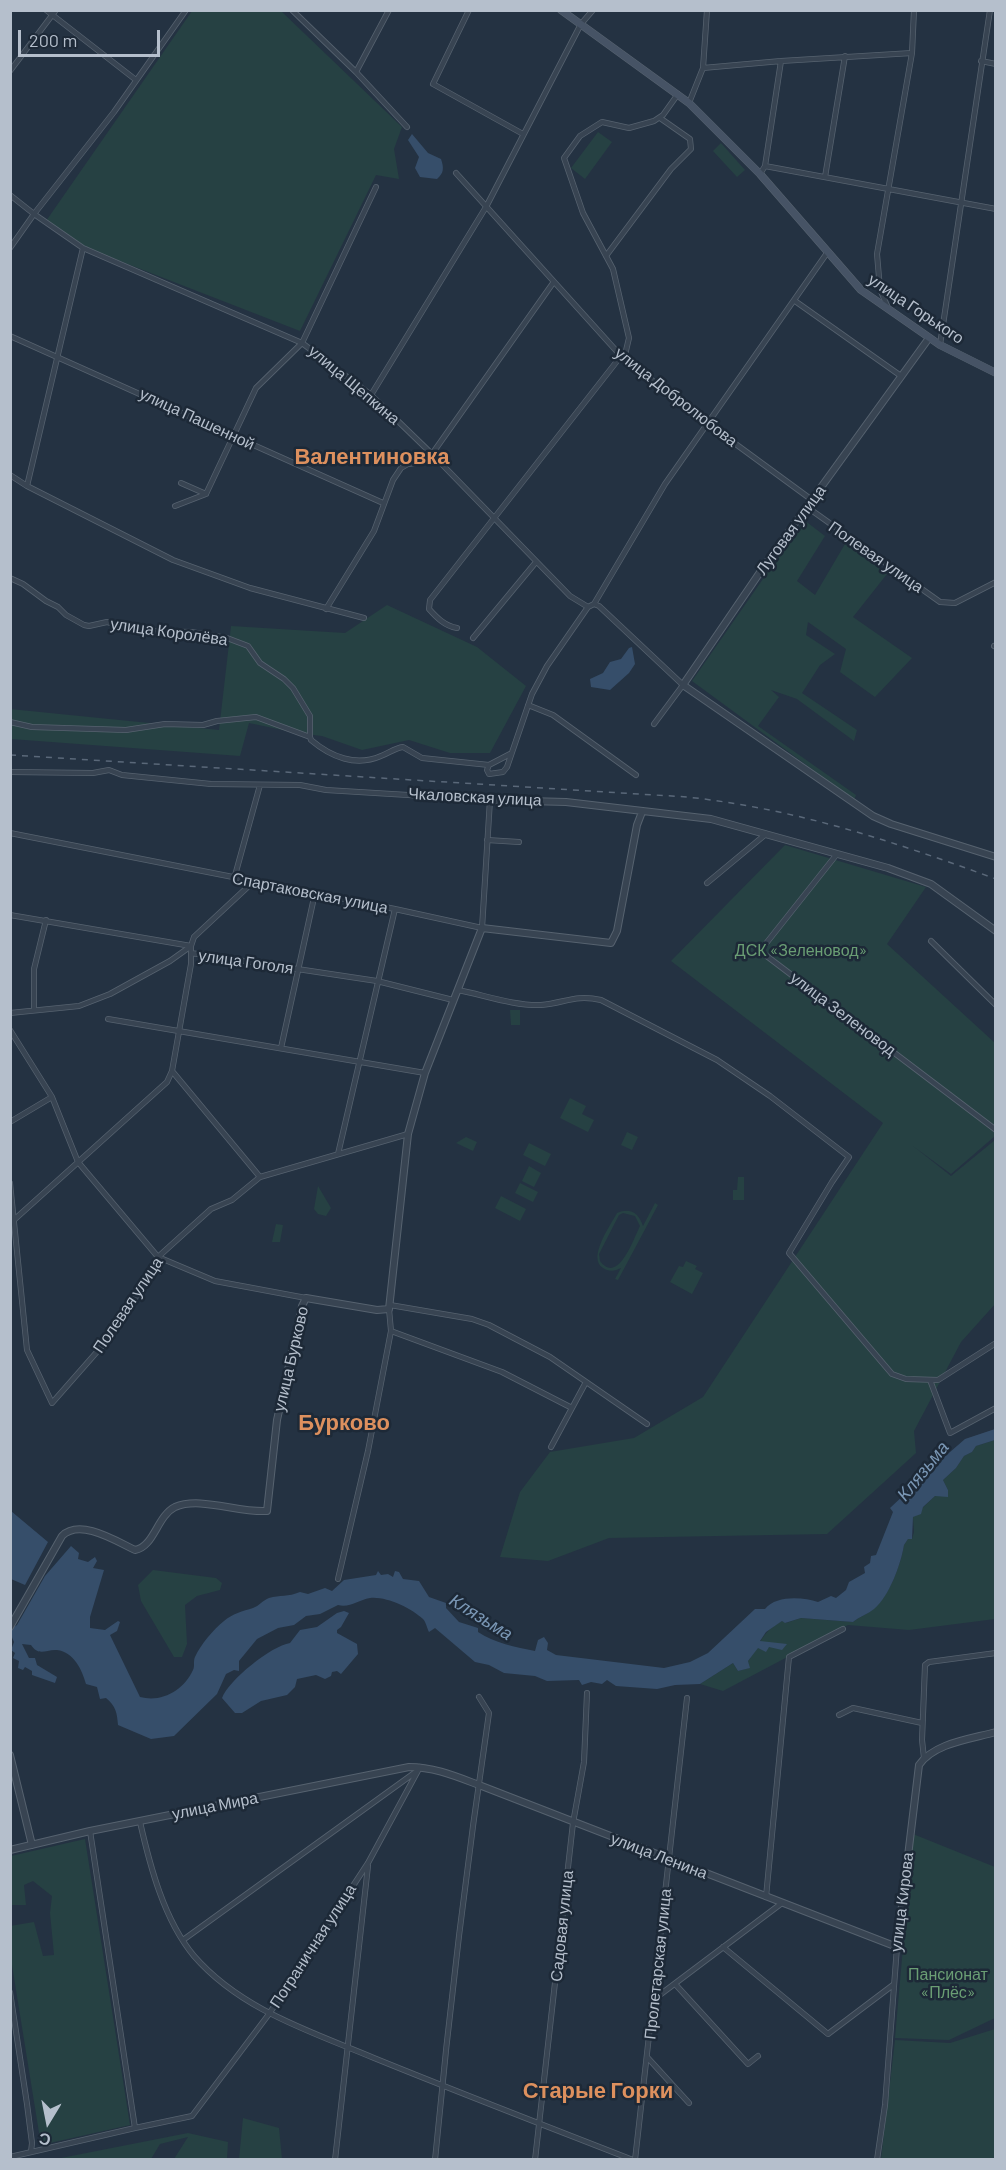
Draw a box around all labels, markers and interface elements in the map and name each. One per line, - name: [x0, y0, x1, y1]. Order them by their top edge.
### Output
- scale bar: [21, 18, 164, 56]
- text: 200 m: [29, 29, 77, 51]
- street label: улица Горького: [864, 270, 968, 348]
- street label: улица Щепкина: [304, 341, 404, 429]
- street label: улица Добролюбова: [611, 343, 741, 451]
- street label: улица Пашенной: [136, 384, 258, 454]
- district label: Валентиновка: [294, 444, 450, 470]
- street label: Луговая улица: [752, 481, 830, 579]
- street label: Полевая улица: [825, 517, 927, 597]
- street label: улица Королёва: [109, 614, 229, 650]
- street label: Чкаловская улица: [408, 784, 542, 810]
- street label: Спартаковская улица: [231, 868, 389, 918]
- park label: ДСК «Зеленовод»: [735, 941, 867, 961]
- street label: улица Гоголя: [197, 946, 295, 978]
- street label: улица Зеленовод: [786, 968, 900, 1060]
- street label: Полевая улица: [89, 1253, 167, 1357]
- street label: улица Бурково: [270, 1305, 312, 1413]
- district label: Бурково: [298, 1410, 390, 1436]
- water label: Клязьма: [892, 1437, 954, 1505]
- water label: Клязьма: [445, 1589, 517, 1645]
- street label: улица Мира: [170, 1788, 260, 1824]
- street label: улица Ленина: [608, 1829, 710, 1883]
- street label: улица Кирова: [886, 1851, 918, 1953]
- street label: Садовая улица: [547, 1869, 577, 1983]
- street label: Пограничная улица: [266, 1881, 360, 2011]
- street label: Пролетарская улица: [641, 1888, 675, 2040]
- park label: Пансионат «Плёс»: [908, 1965, 988, 2003]
- district label: Старые Горки: [523, 2078, 673, 2104]
- north arrow: [18, 2092, 78, 2152]
- text: С: [37, 2130, 52, 2151]

